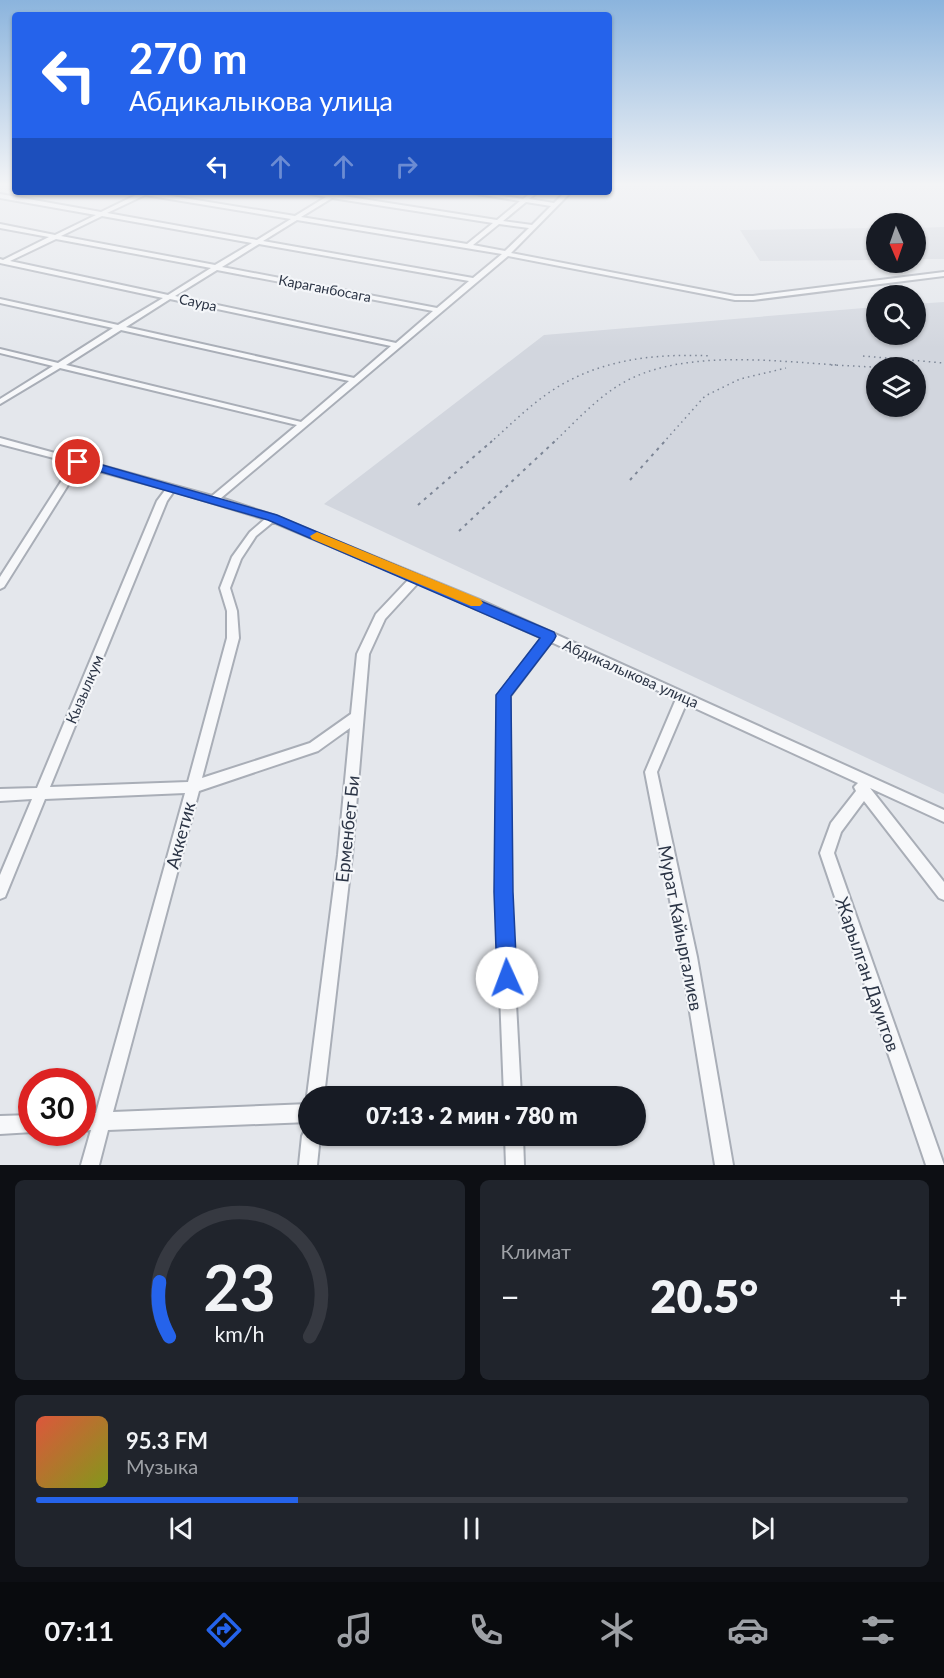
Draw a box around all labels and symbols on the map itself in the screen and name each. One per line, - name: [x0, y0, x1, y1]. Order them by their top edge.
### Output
- north arrow: [866, 213, 926, 273]
- street label: Караганбосага: [277, 271, 373, 305]
- street label: Саура: [178, 290, 218, 314]
- pin: [52, 436, 103, 487]
- street label: Абдикалыкова улица: [560, 635, 702, 711]
- street label: Кызылкум: [61, 652, 107, 726]
- street label: Ерменбет Би: [330, 774, 364, 884]
- street label: Аккетик: [161, 798, 200, 871]
- street label: Мурат Кайыргалиев: [654, 843, 708, 1013]
- street label: Жарылган Дауитов: [831, 894, 905, 1054]
- position arrow: [475, 946, 539, 1010]
- speed limit sign: 30: [18, 1068, 96, 1146]

